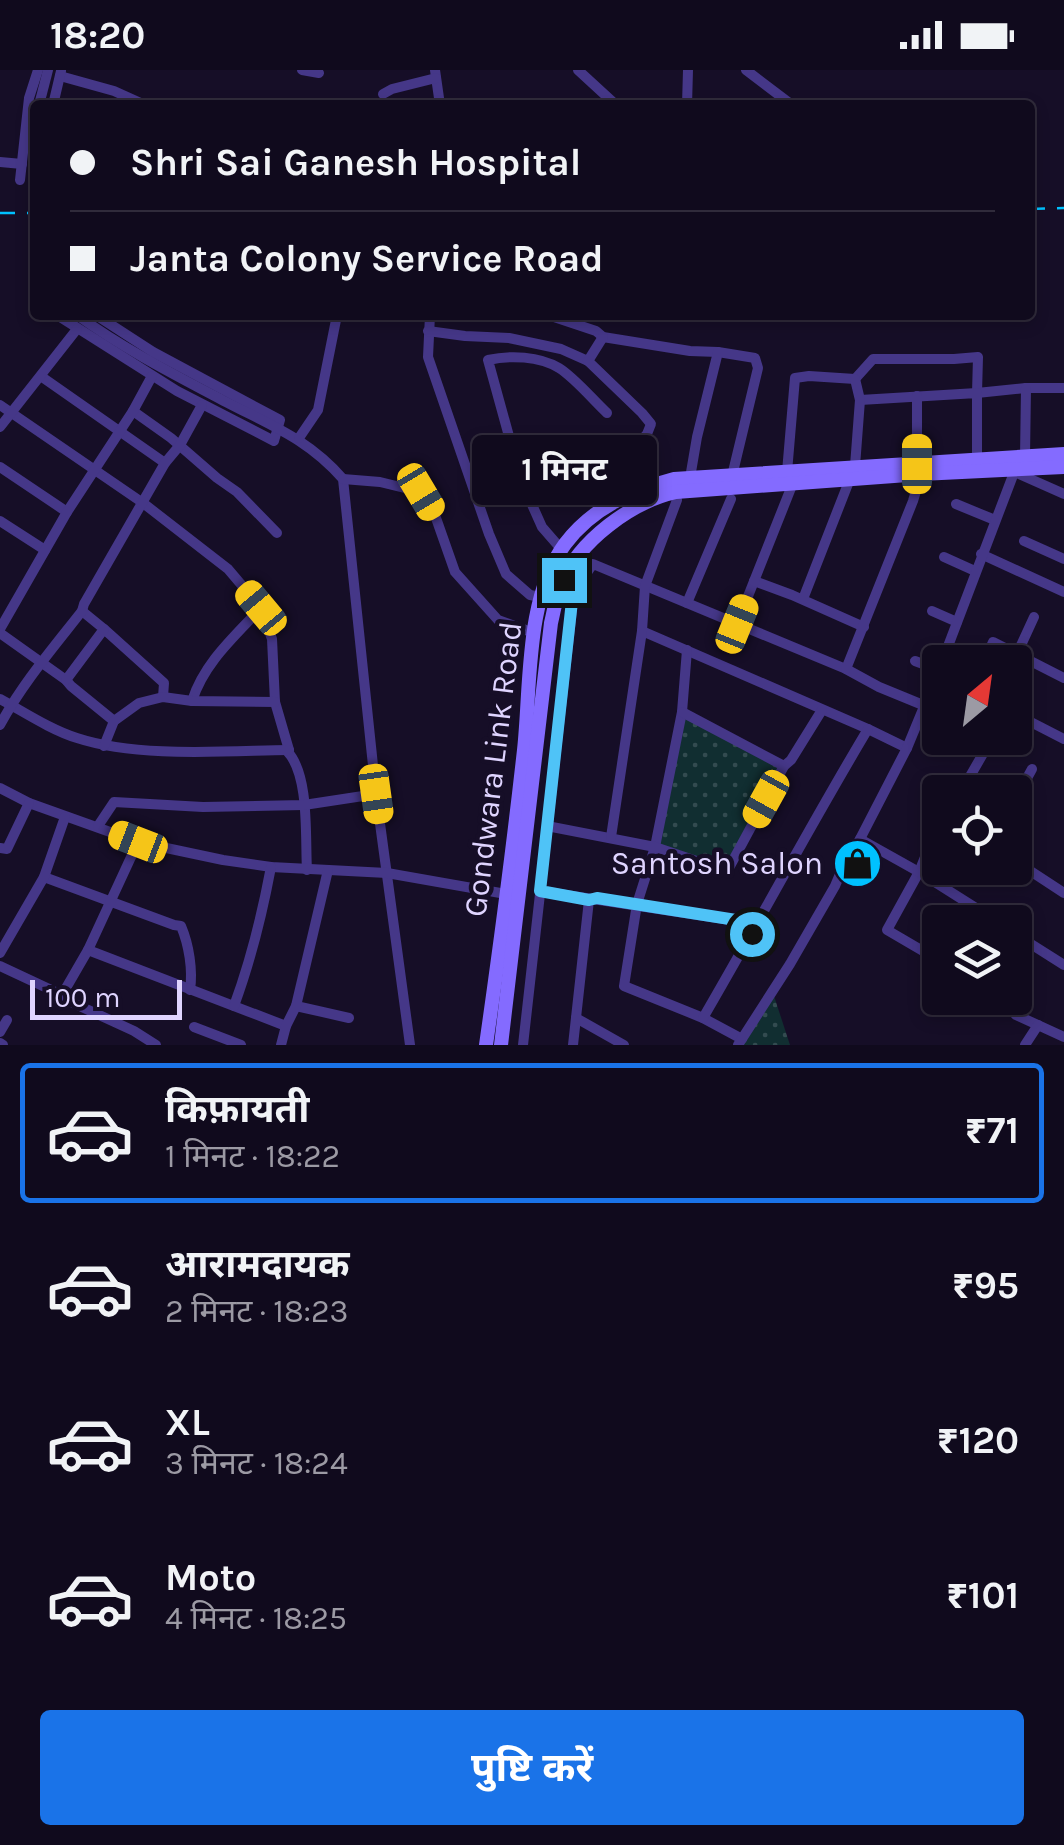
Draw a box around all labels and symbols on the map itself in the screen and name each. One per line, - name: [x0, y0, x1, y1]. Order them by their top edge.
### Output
- car: [902, 434, 932, 494]
- callout: 1 मिनट: [472, 435, 656, 505]
- car: [393, 459, 449, 525]
- route end: [542, 558, 587, 603]
- car: [230, 575, 292, 641]
- car: [712, 591, 762, 657]
- street label: Gondwara Link Road: [457, 619, 529, 919]
- north arrow: [922, 645, 1032, 755]
- car: [357, 762, 395, 826]
- car: [738, 765, 794, 833]
- car: [105, 817, 171, 867]
- shop icon: Santosh Salon: [832, 837, 884, 889]
- place label: Santosh Salon: [611, 845, 823, 882]
- route start: [730, 912, 775, 957]
- scale bar: [30, 975, 182, 1020]

